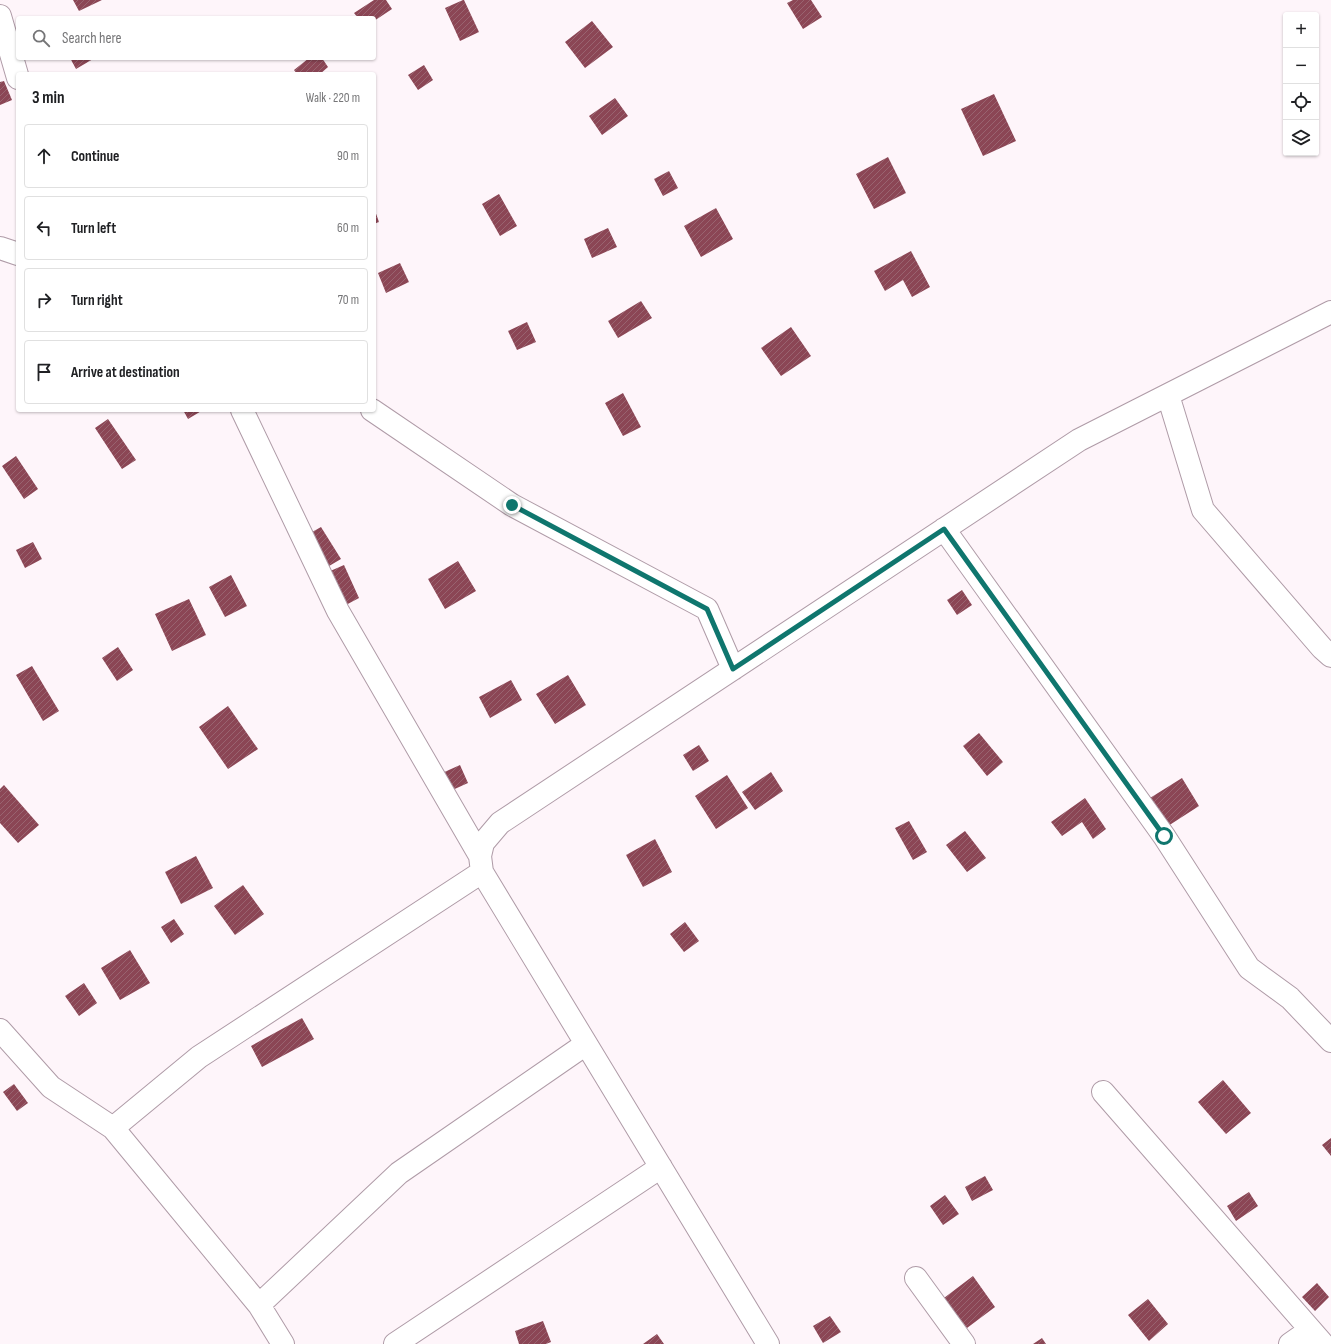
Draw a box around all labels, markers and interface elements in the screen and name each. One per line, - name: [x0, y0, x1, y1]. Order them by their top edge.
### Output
- map controls: [1283, 12, 1319, 156]
- button: +: [1283, 12, 1319, 48]
- search box: [16, 16, 376, 60]
- icon: search: [30, 27, 52, 49]
- text: Search here: [62, 29, 122, 48]
- button: −: [1283, 48, 1319, 84]
- button: locate: [1283, 84, 1319, 120]
- text: 3 min: [32, 88, 65, 108]
- text: Walk · 220 m: [306, 90, 360, 106]
- button: layers: [1283, 120, 1319, 156]
- icon: ahead: [33, 145, 55, 167]
- text: Continue: [71, 147, 120, 166]
- text: 90 m: [337, 148, 359, 164]
- icon: left: [33, 217, 55, 239]
- text: Turn left: [71, 219, 116, 238]
- text: 60 m: [337, 220, 359, 236]
- icon: right: [33, 289, 55, 311]
- text: Turn right: [71, 291, 123, 310]
- text: 70 m: [338, 292, 359, 308]
- icon: arrive: [33, 361, 55, 383]
- text: Arrive at destination: [71, 363, 180, 382]
- route end: [503, 496, 521, 514]
- route start: [1155, 827, 1173, 845]

